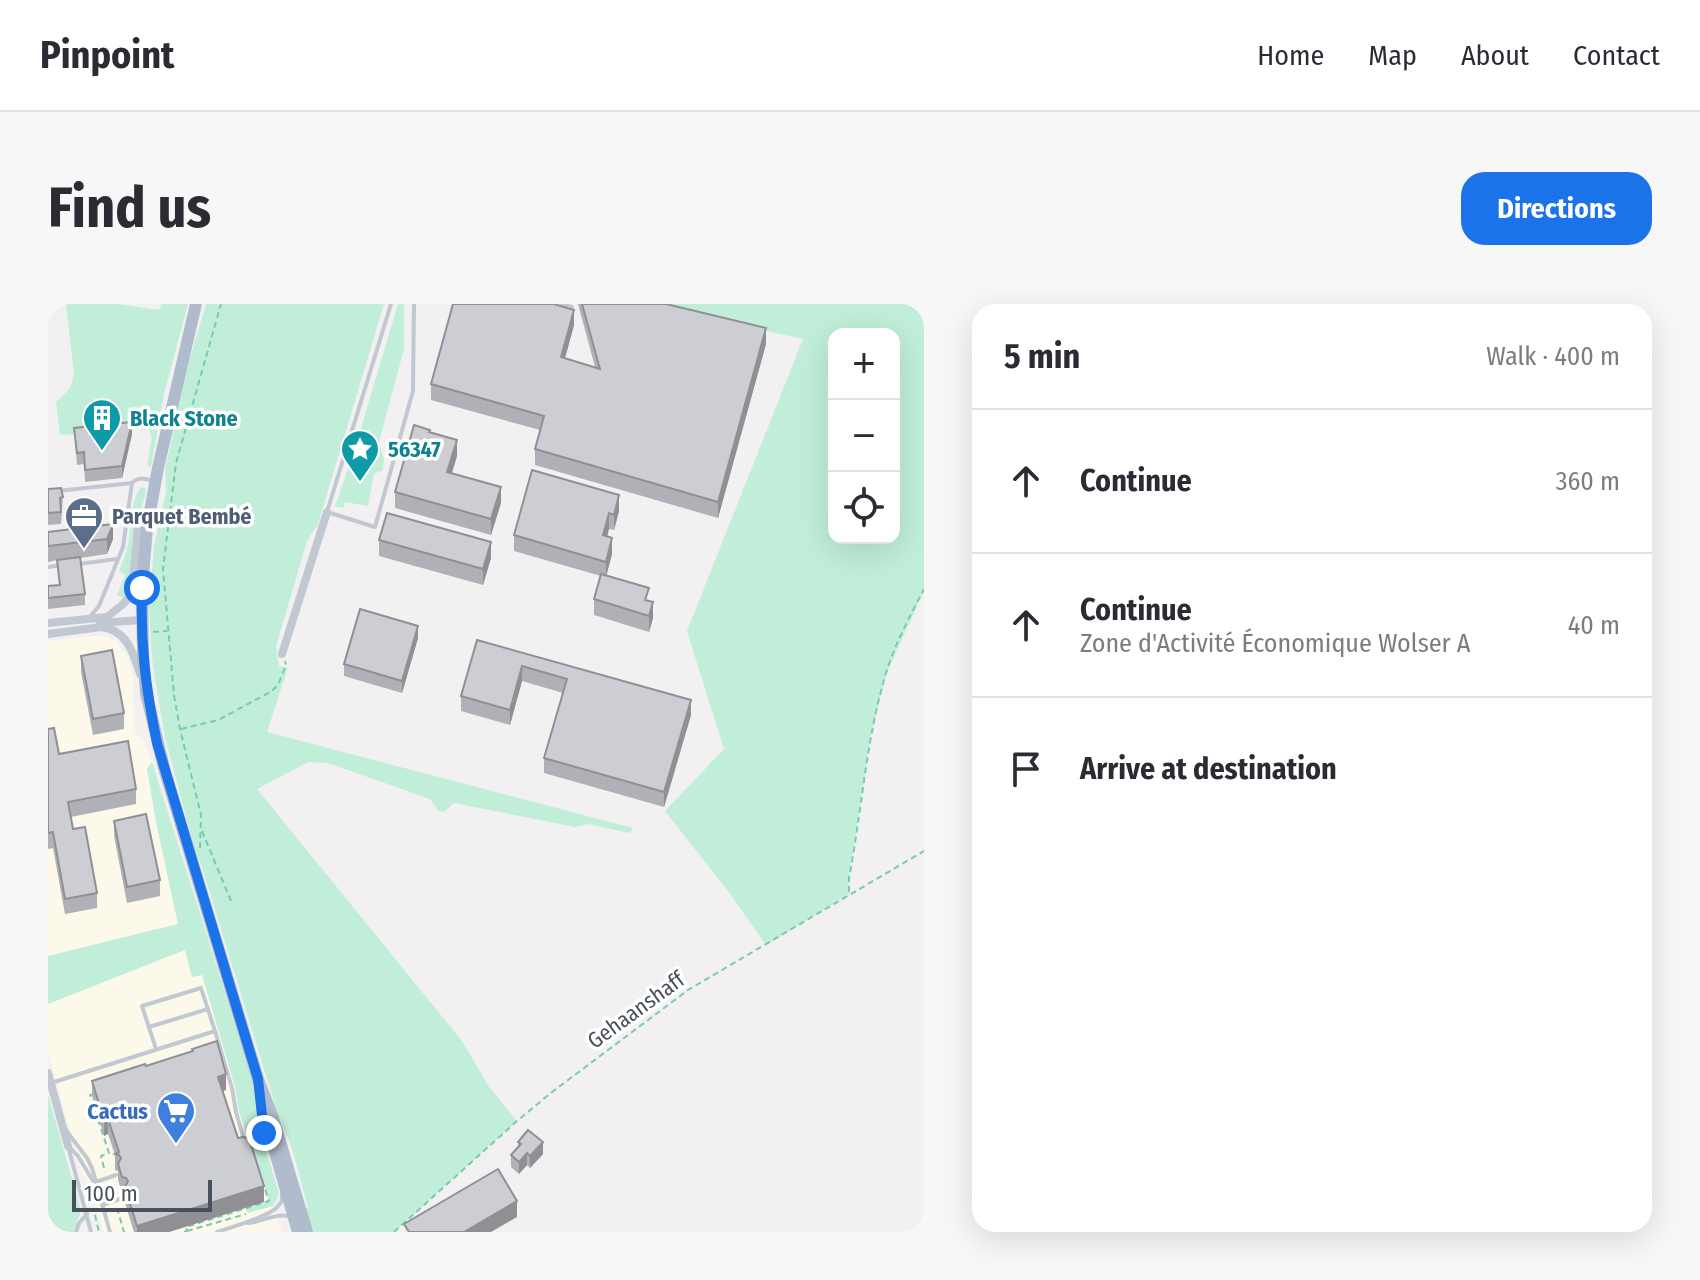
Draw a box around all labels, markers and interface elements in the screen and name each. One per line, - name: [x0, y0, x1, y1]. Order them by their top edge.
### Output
- text: Pinpoint: [40, 32, 174, 78]
- text: Home: [1257, 39, 1324, 72]
- text: Map: [1368, 39, 1417, 72]
- text: About: [1461, 39, 1529, 72]
- text: Contact: [1573, 39, 1660, 72]
- button: Directions: [1461, 172, 1652, 245]
- text: Find us: [48, 175, 211, 242]
- map controls: [828, 328, 900, 544]
- button: +: [828, 328, 900, 400]
- text: 5 min: [1004, 336, 1080, 377]
- text: Walk · 400 m: [1486, 341, 1620, 372]
- building icon: Black Stone: [81, 397, 123, 452]
- button: −: [828, 400, 900, 472]
- place label: Black Stone: [130, 405, 238, 432]
- place icon: 56347: [339, 428, 381, 483]
- place label: 56347: [388, 436, 441, 463]
- icon: ahead: [1004, 459, 1048, 503]
- text: Continue: [1080, 463, 1192, 499]
- text: 360 m: [1556, 466, 1620, 497]
- button: locate: [828, 472, 900, 544]
- office icon: Parquet Bembé: [63, 495, 105, 550]
- place label: Parquet Bembé: [112, 503, 252, 530]
- route start: [124, 570, 160, 606]
- text: Continue: [1080, 592, 1192, 628]
- icon: ahead: [1004, 603, 1048, 647]
- text: 40 m: [1568, 610, 1620, 641]
- text: Zone d'Activité Économique Wolser A: [1080, 628, 1470, 659]
- icon: arrive: [1004, 747, 1048, 791]
- text: Arrive at destination: [1080, 751, 1337, 787]
- street label: Gehaanshaff: [582, 965, 691, 1054]
- supermarket icon: Cactus: [155, 1090, 197, 1145]
- place label: Cactus: [87, 1098, 148, 1125]
- route end: [246, 1115, 282, 1151]
- scale bar: [72, 1176, 212, 1212]
- text: 100 m: [84, 1180, 138, 1207]

